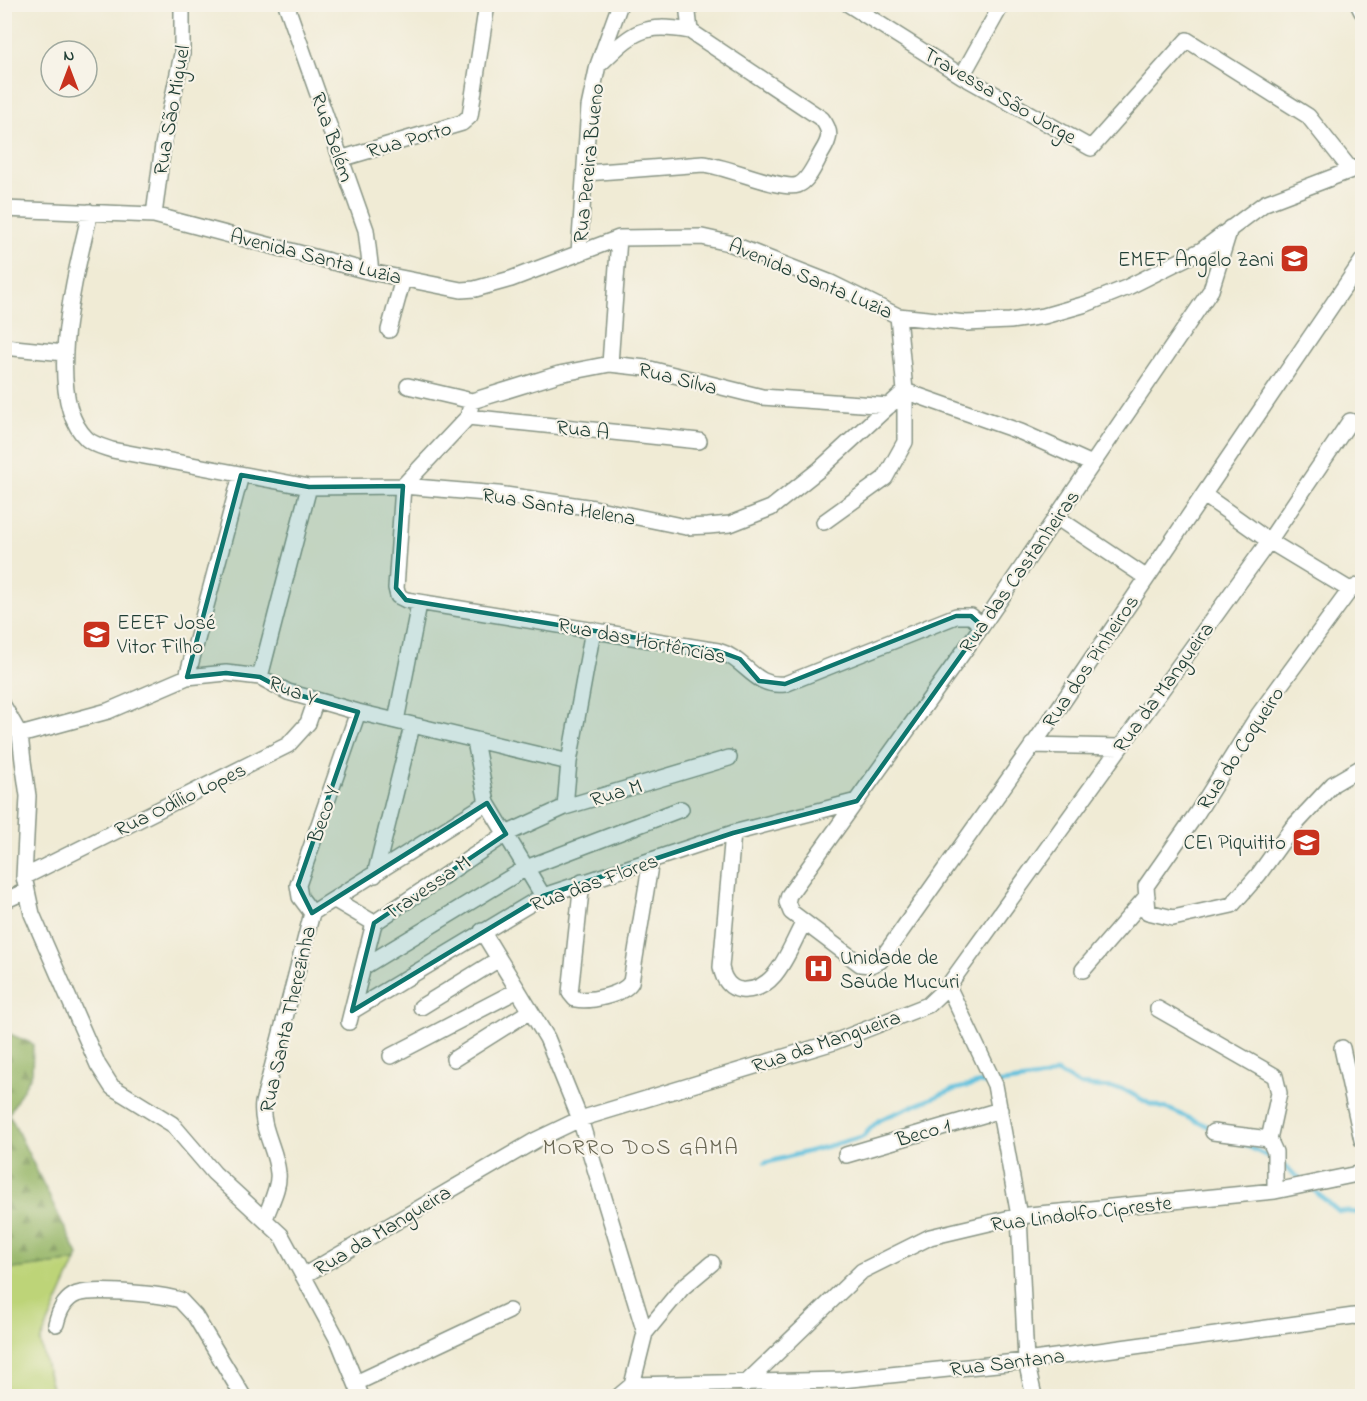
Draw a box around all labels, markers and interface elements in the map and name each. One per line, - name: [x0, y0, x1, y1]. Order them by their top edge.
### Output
- north arrow: [39, 39, 99, 99]
- street label: Travessa São Jorge: [916, 41, 1082, 155]
- street label: Rua São Miguel: [147, 43, 201, 178]
- text: N: [64, 44, 75, 68]
- street label: Rua Pereira Bueno: [567, 82, 613, 244]
- street label: Rua Belém: [302, 89, 360, 186]
- street label: Rua Porto: [364, 115, 455, 167]
- street label: Avenida Santa Luzia: [226, 222, 405, 294]
- street label: Avenida Santa Luzia: [723, 232, 897, 328]
- school or university icon: EMEF Angelo Zani: [1279, 243, 1311, 275]
- place label: EMEF Angelo Zani: [1118, 246, 1274, 278]
- street label: Rua Silva: [635, 356, 720, 404]
- street label: Rua A: [555, 413, 611, 449]
- street label: Rua Santa Helena: [480, 481, 638, 535]
- street label: Rua das Castanheiras: [953, 484, 1088, 660]
- street label: Rua dos Pinheiros: [1036, 589, 1147, 735]
- place label: EEEF José Vitor Filho: [116, 609, 216, 663]
- street label: Rua das Hortências: [555, 611, 728, 673]
- street label: Rua da Mangueira: [1107, 616, 1224, 761]
- school or university icon: EEEF José Vitor Filho: [80, 618, 112, 650]
- street label: Rua Y: [264, 669, 321, 715]
- street label: Rua do Coqueiro: [1190, 681, 1293, 817]
- street label: Rua Odílio Lopes: [110, 756, 252, 846]
- street label: Rua M: [587, 772, 646, 816]
- street label: Beco Y: [301, 782, 349, 848]
- school or university icon: CEI Piquitito: [1291, 826, 1323, 858]
- place label: CEI Piquitito: [1184, 829, 1286, 859]
- street label: Rua das Flores: [527, 847, 663, 921]
- street label: Travessa M: [379, 849, 477, 929]
- street label: Rua Santa Therezinha: [253, 923, 325, 1116]
- place label: Unidade de Saúde Mucuri: [840, 944, 960, 998]
- hospital icon: Unidade de Saúde Mucuri: [803, 953, 835, 985]
- street label: Rua da Mangueira: [748, 1003, 906, 1084]
- street label: Beco 1: [892, 1112, 955, 1156]
- district label: MORRO DOS GAMA: [543, 1133, 739, 1165]
- street label: Rua da Mangueira: [309, 1179, 458, 1286]
- street label: Rua Lindolfo Cipreste: [989, 1189, 1174, 1241]
- street label: Rua Santana: [948, 1342, 1066, 1386]

